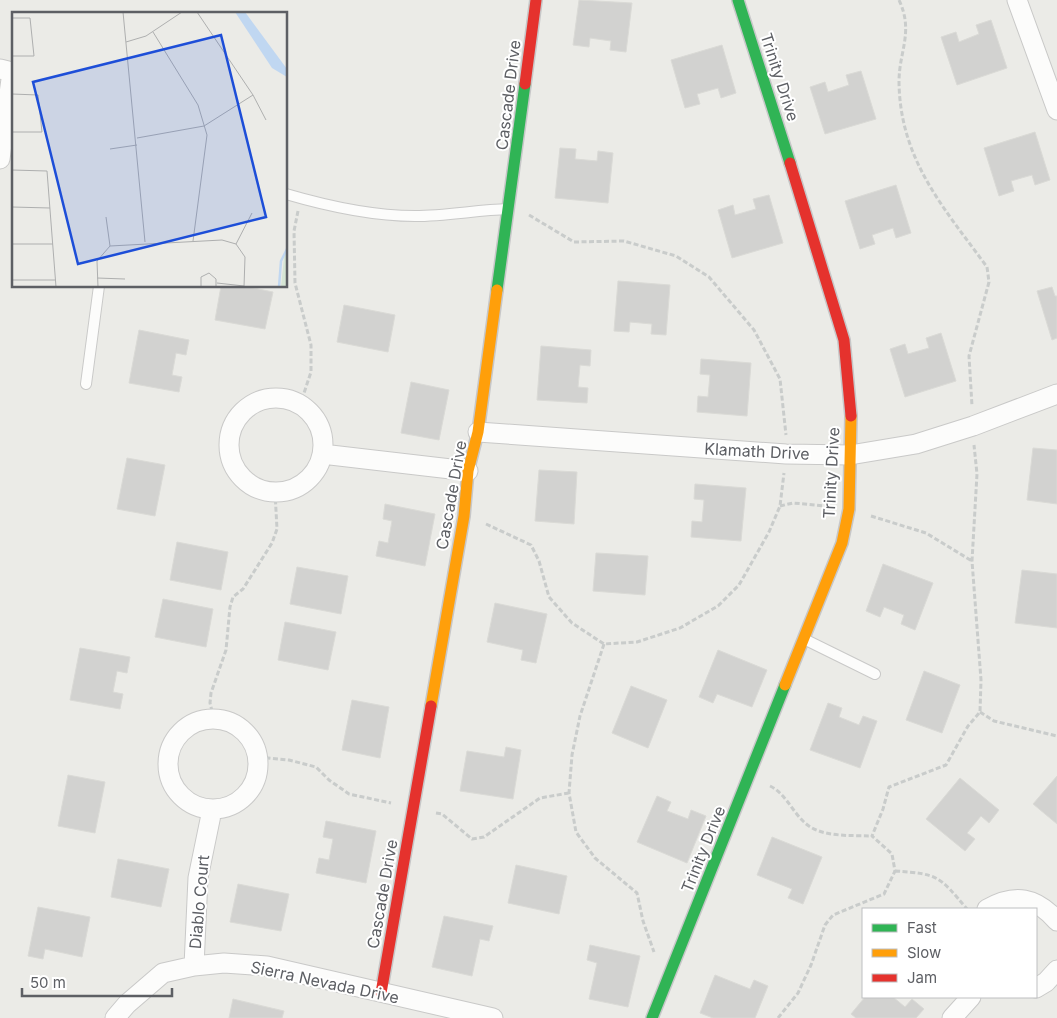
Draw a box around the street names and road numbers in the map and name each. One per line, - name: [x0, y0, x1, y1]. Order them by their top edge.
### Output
- street label: Trinity Drive: [756, 30, 804, 124]
- street label: Cascade Drive: [491, 39, 525, 151]
- street label: Trinity Drive: [819, 427, 843, 519]
- street label: Klamath Drive: [704, 438, 810, 464]
- street label: Cascade Drive: [432, 439, 470, 551]
- street label: Trinity Drive: [677, 803, 729, 895]
- street label: Cascade Drive: [363, 838, 401, 950]
- street label: Diablo Court: [185, 854, 213, 950]
- street label: Sierra Nevada Drive: [249, 957, 401, 1007]

